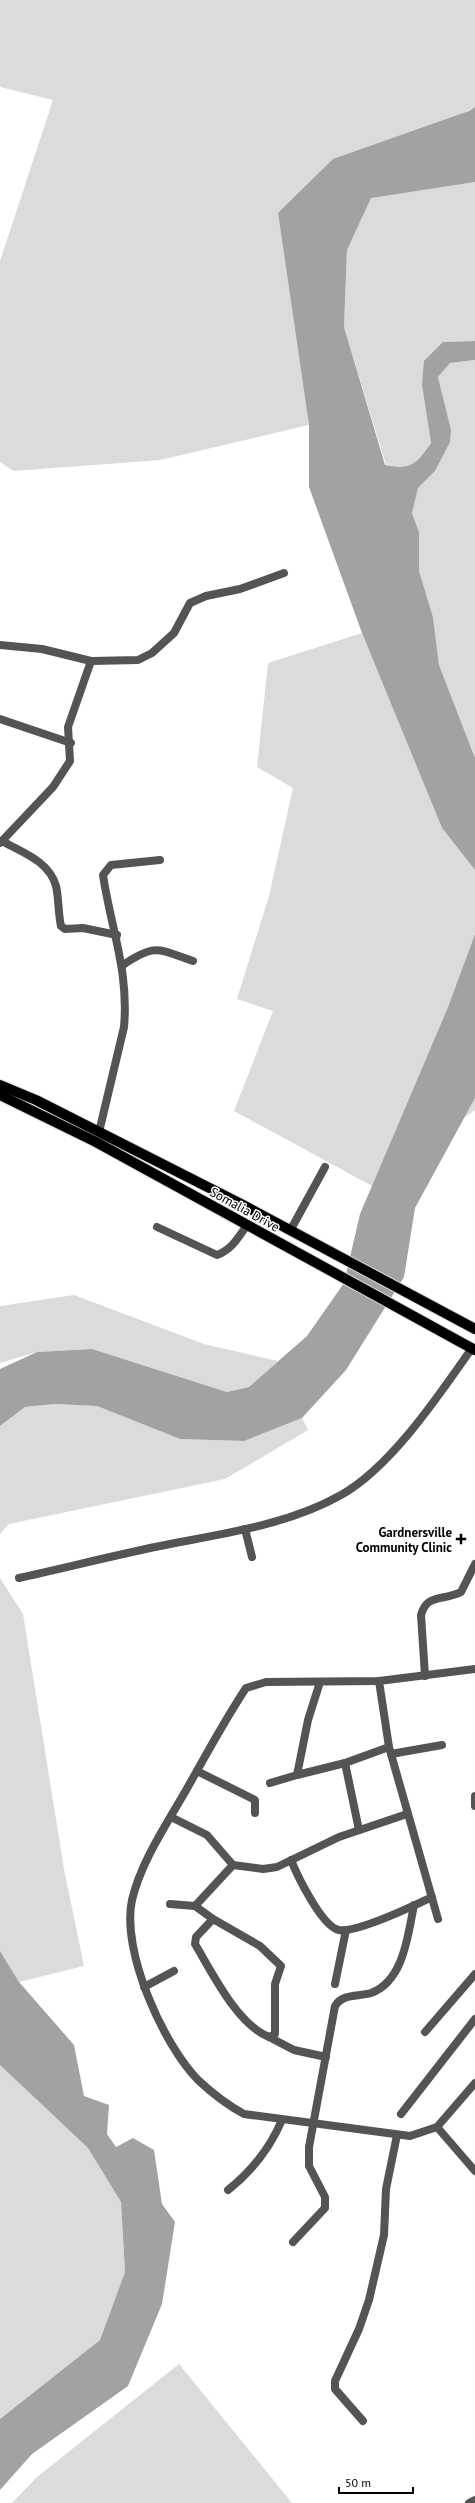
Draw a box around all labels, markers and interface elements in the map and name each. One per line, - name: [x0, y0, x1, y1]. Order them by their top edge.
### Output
- street label: Somalia Drive: [207, 1183, 283, 1236]
- place label: Gardnersville Community Clinic: [356, 1524, 452, 1556]
- marker: Gardnersville Community Clinic: [455, 1533, 467, 1545]
- scale bar: [339, 2469, 413, 2495]
- text: 50 m: [345, 2475, 371, 2490]

